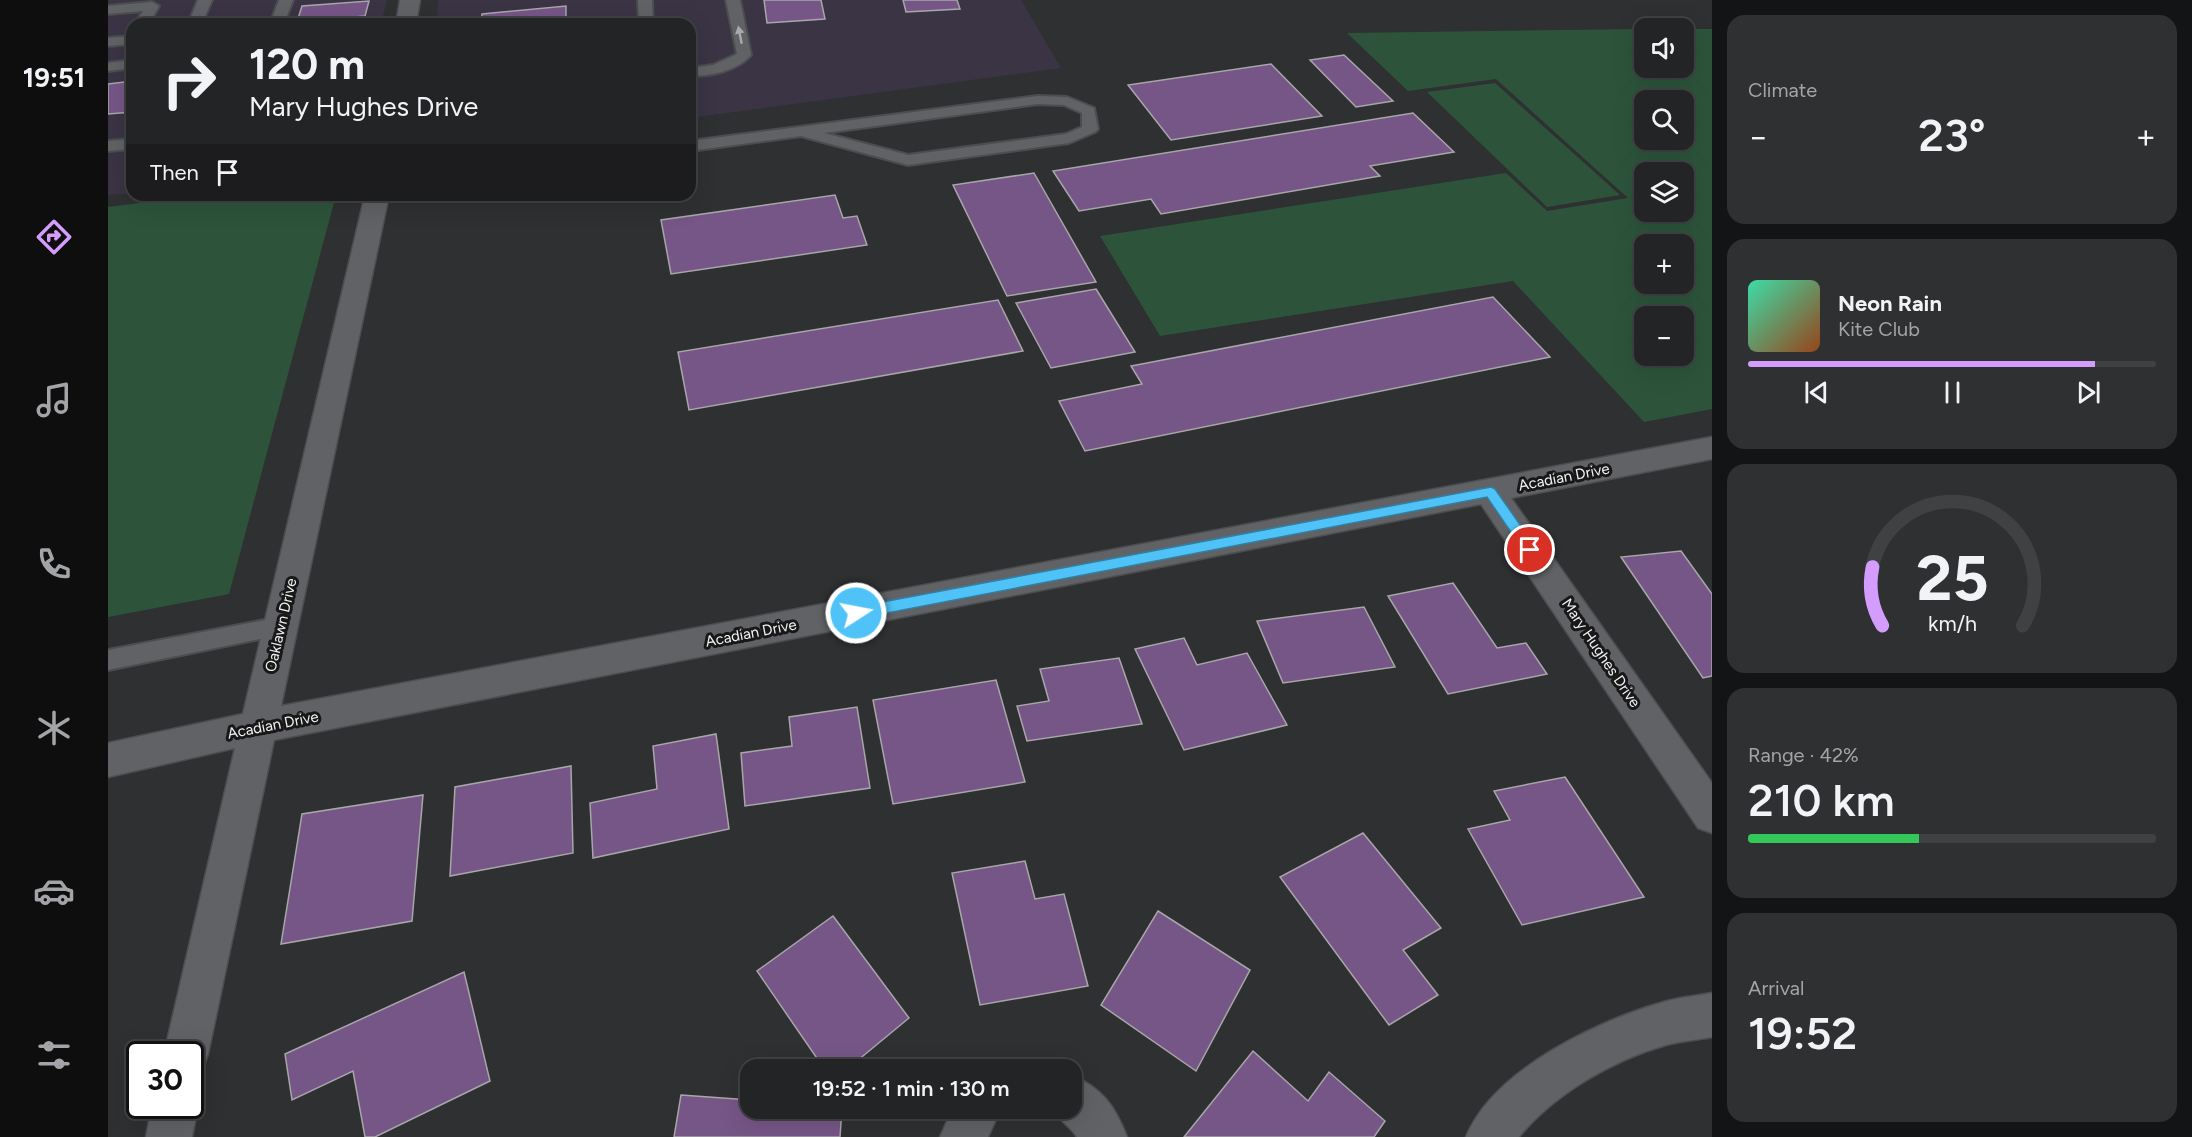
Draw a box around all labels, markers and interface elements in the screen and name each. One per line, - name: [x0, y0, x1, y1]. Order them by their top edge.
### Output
- map controls: [1634, 18, 1694, 366]
- button: sound: [1634, 18, 1694, 78]
- one-way arrow: [735, 26, 744, 45]
- text: 120 m: [249, 39, 365, 90]
- icon: right: [150, 42, 228, 120]
- text: 19:51: [23, 61, 85, 94]
- text: Climate: [1748, 78, 1817, 102]
- text: Mary Hughes Drive: [249, 90, 478, 123]
- button: search: [1634, 90, 1694, 150]
- text: 23°: [1918, 108, 1986, 162]
- text: −: [1748, 117, 1769, 156]
- text: +: [2135, 117, 2156, 156]
- icon: arrive: [211, 156, 244, 189]
- text: Then: [150, 159, 199, 186]
- button: layers: [1634, 162, 1694, 222]
- icon: directions: [33, 216, 75, 258]
- button: +: [1634, 234, 1694, 294]
- text: Neon Rain: [1838, 290, 1942, 317]
- button: −: [1634, 306, 1694, 366]
- text: Kite Club: [1838, 317, 1920, 341]
- icon: previous: [1800, 376, 1833, 409]
- icon: pause: [1936, 376, 1969, 409]
- icon: next: [2072, 376, 2105, 409]
- icon: music: [33, 379, 75, 421]
- street label: Acadian Drive: [1517, 459, 1611, 495]
- pin: [1504, 524, 1555, 575]
- icon: arrive: [1513, 533, 1546, 566]
- text: 25: [1916, 541, 1988, 616]
- icon: phone: [33, 543, 75, 585]
- street label: Oaklawn Drive: [261, 576, 301, 674]
- position arrow: [824, 581, 888, 645]
- street label: Mary Hughes Drive: [1558, 595, 1644, 711]
- text: km/h: [1928, 611, 1976, 636]
- street label: Acadian Drive: [704, 615, 798, 651]
- icon: climate: [33, 707, 75, 749]
- street label: Acadian Drive: [226, 707, 320, 743]
- text: Range · 42%: [1748, 743, 1859, 767]
- text: 210 km: [1748, 773, 1895, 827]
- icon: car: [33, 870, 75, 912]
- text: Arrival: [1748, 976, 1804, 1000]
- text: 19:52: [1748, 1006, 1857, 1060]
- icon: filters: [33, 1034, 75, 1076]
- speed limit sign: 30: [126, 1041, 204, 1119]
- text: 19:52 · 1 min · 130 m: [812, 1075, 1010, 1102]

